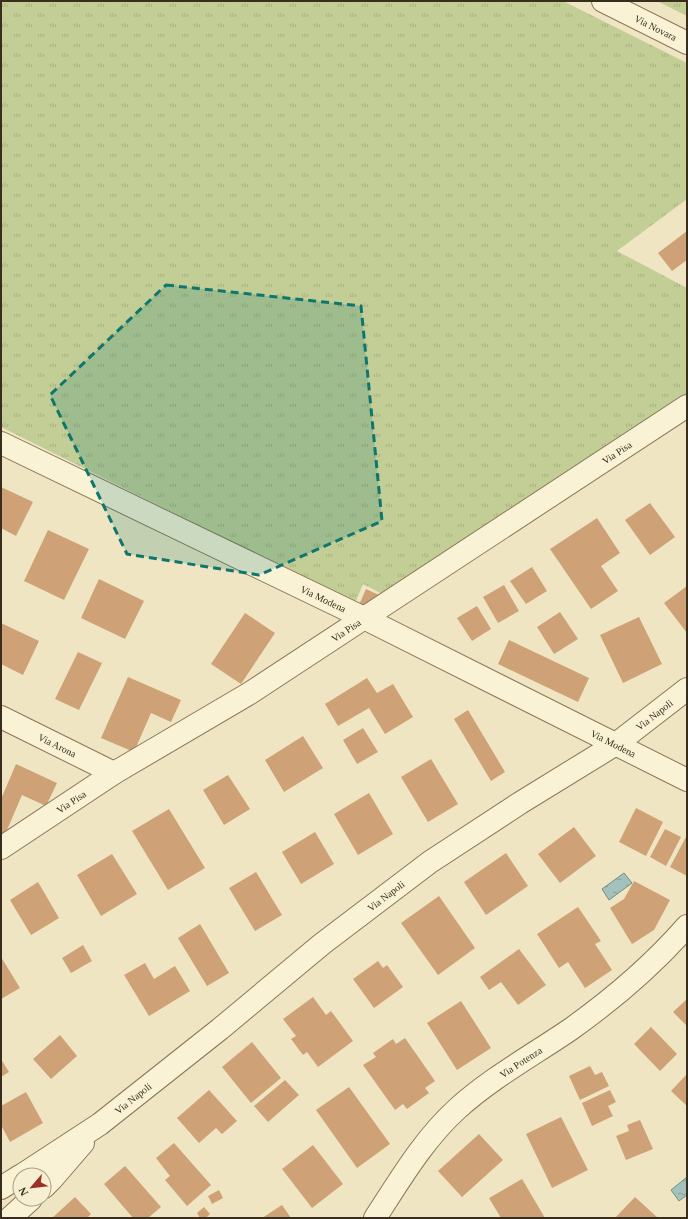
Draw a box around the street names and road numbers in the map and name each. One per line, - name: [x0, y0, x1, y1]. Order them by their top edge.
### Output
- street label: Via Novara: [633, 12, 679, 43]
- street label: Via Pisa: [600, 438, 634, 466]
- street label: Via Modena: [299, 583, 349, 614]
- street label: Via Pisa: [329, 616, 363, 644]
- street label: Via Napoli: [633, 697, 675, 732]
- street label: Via Modena: [589, 727, 638, 759]
- street label: Via Arona: [37, 731, 79, 759]
- street label: Via Pisa: [54, 788, 88, 815]
- street label: Via Napoli: [365, 878, 407, 913]
- street label: Via Potenza: [497, 1044, 544, 1080]
- street label: Via Napoli: [112, 1080, 153, 1116]

